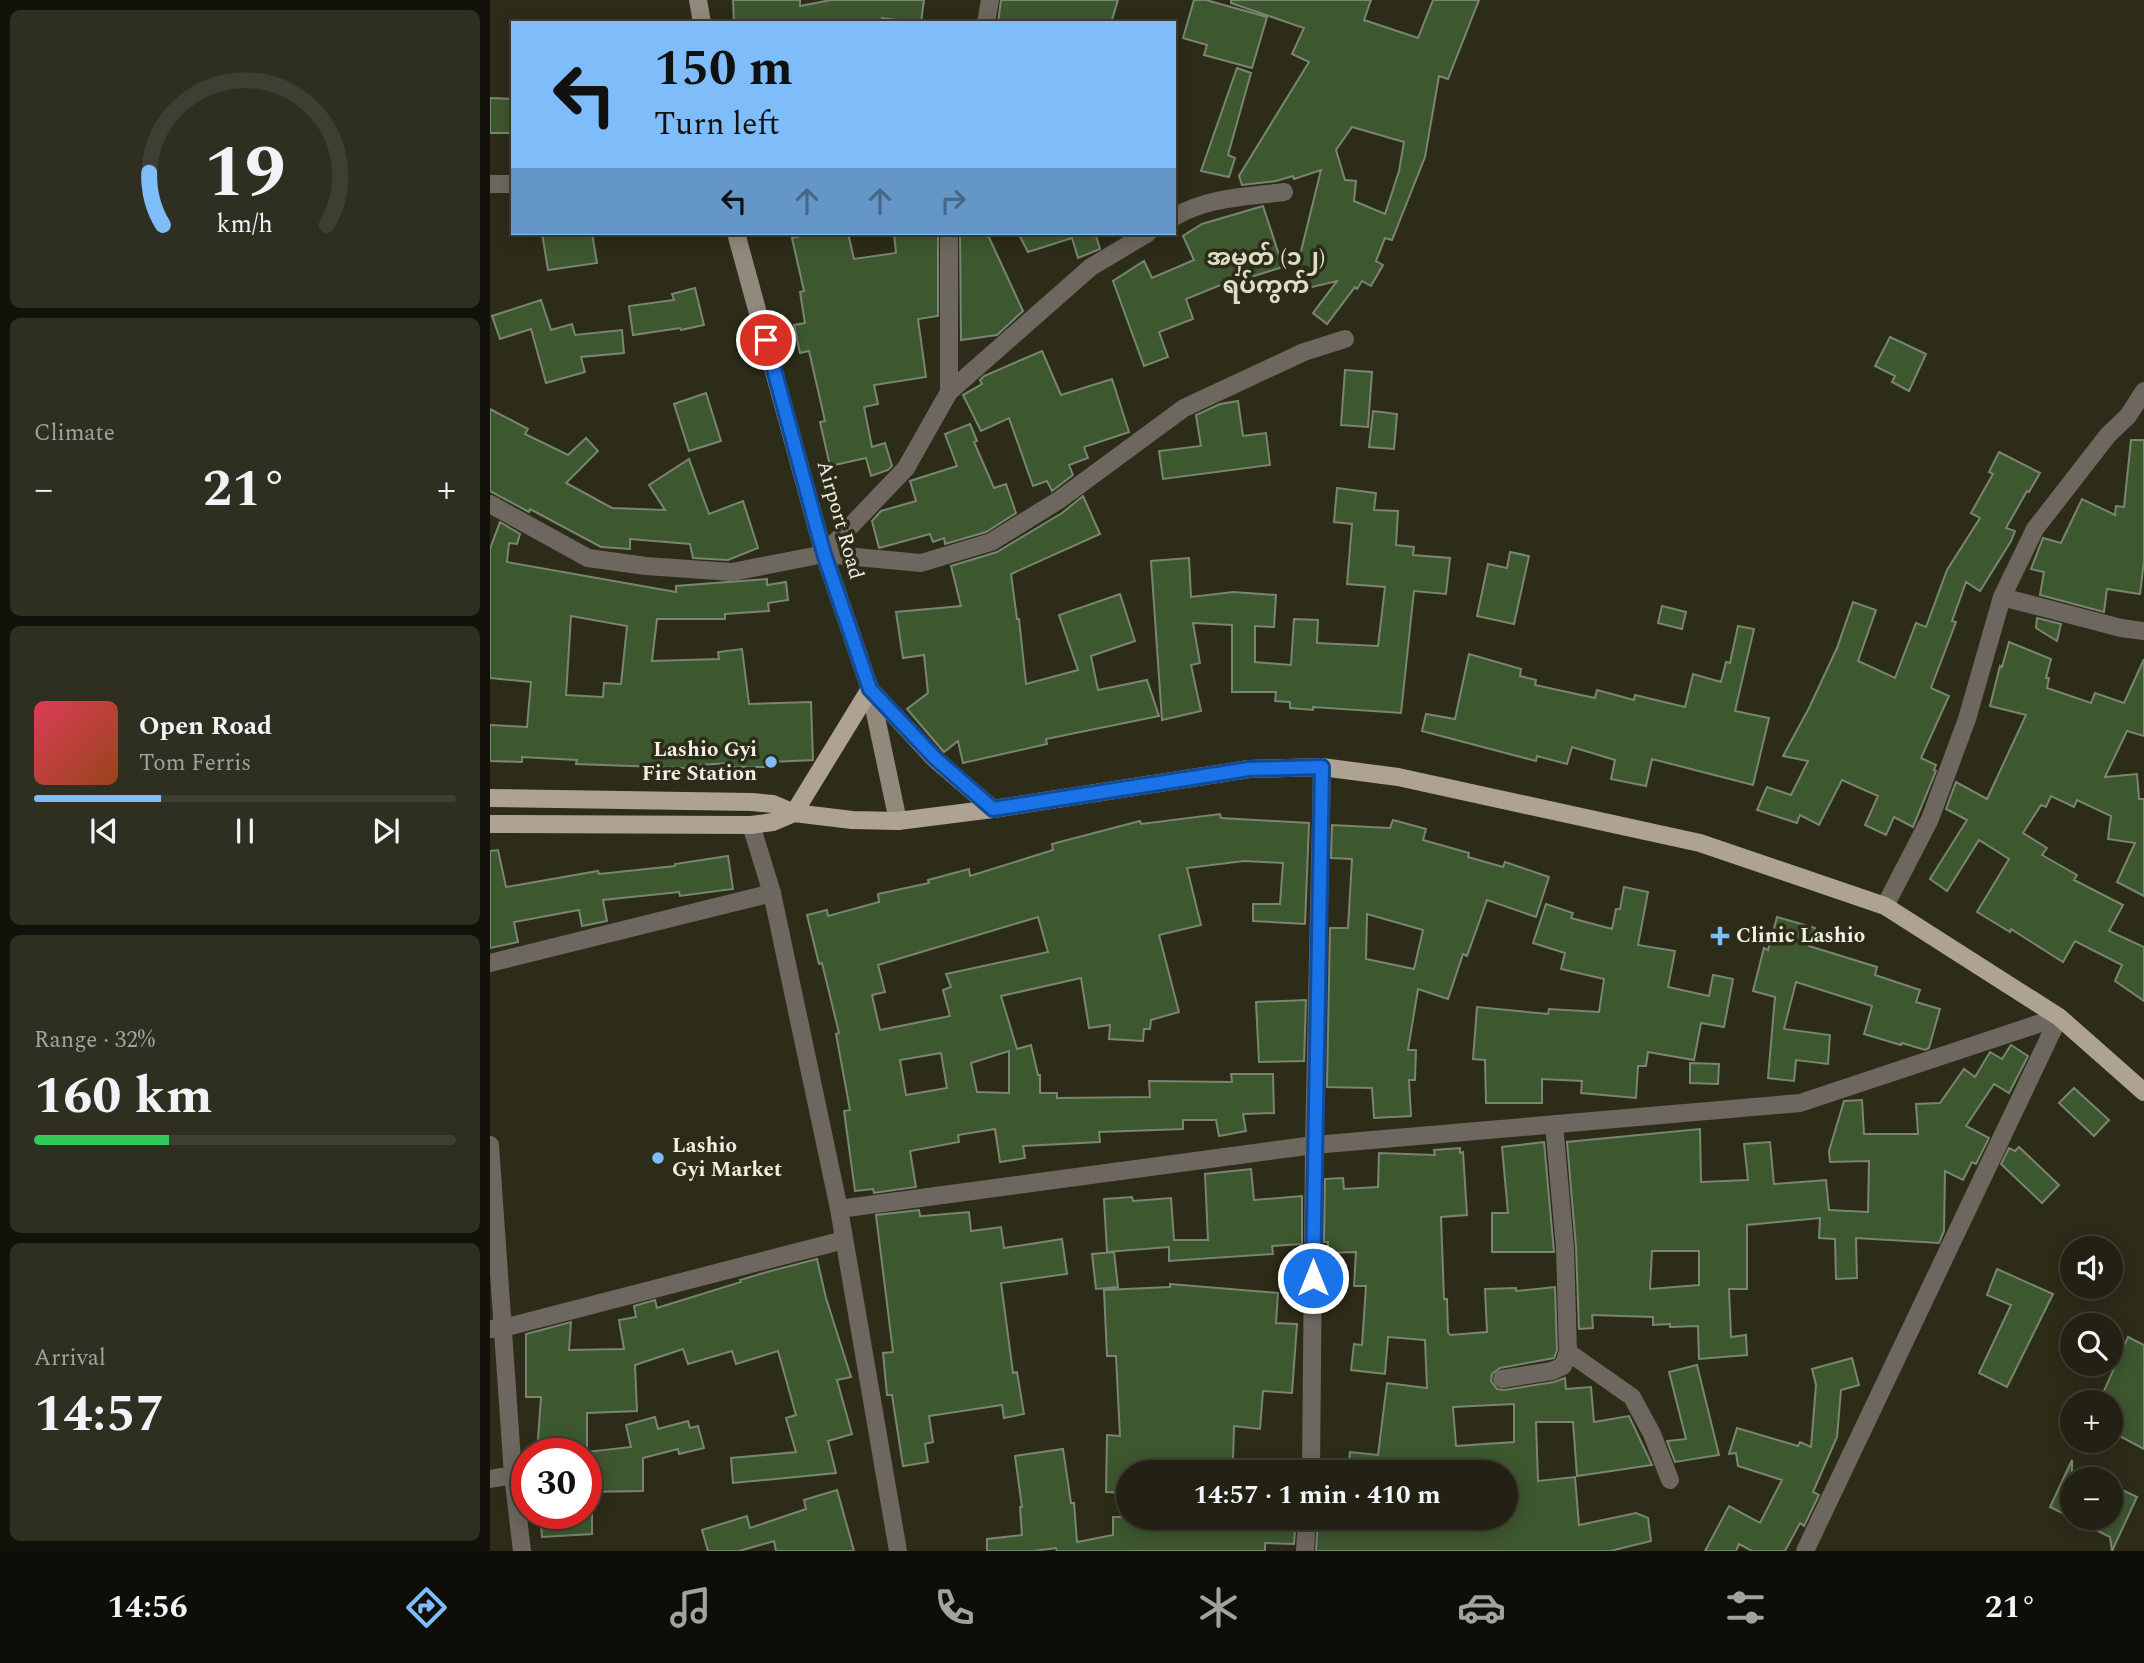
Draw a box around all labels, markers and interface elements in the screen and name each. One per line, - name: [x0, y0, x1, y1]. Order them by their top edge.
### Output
- text: 150 m: [654, 32, 793, 107]
- icon: left: [539, 49, 630, 140]
- text: Turn left: [654, 100, 780, 149]
- text: 19: [204, 118, 286, 229]
- icon: left: [715, 182, 753, 220]
- icon: ahead: [788, 182, 826, 220]
- icon: ahead: [861, 182, 899, 220]
- icon: right: [934, 182, 972, 220]
- text: km/h: [217, 206, 273, 244]
- district label: အမှတ် (၁၂) ရပ်ကွက်: [1207, 240, 1325, 304]
- pin: [736, 310, 796, 370]
- icon: arrive: [747, 321, 785, 359]
- text: Climate: [34, 416, 115, 451]
- text: 21°: [203, 450, 287, 529]
- street label: Airport Road: [808, 457, 872, 583]
- text: −: [34, 461, 53, 519]
- text: +: [437, 461, 456, 519]
- text: Open Road: [139, 706, 272, 746]
- place label: Lashio Gyi Fire Station: [642, 734, 757, 790]
- text: Tom Ferris: [139, 746, 251, 781]
- marker: Lashio Gyi Fire Station: [763, 754, 779, 770]
- icon: previous: [85, 812, 123, 850]
- icon: pause: [226, 812, 264, 850]
- icon: next: [367, 812, 405, 850]
- place label: Clinic Lashio: [1736, 920, 1865, 952]
- marker: Clinic Lashio: [1710, 926, 1730, 946]
- text: Range · 32%: [34, 1023, 155, 1058]
- text: 160 km: [34, 1057, 213, 1136]
- place label: Lashio Gyi Market: [672, 1130, 782, 1186]
- marker: Lashio Gyi Market: [650, 1150, 666, 1166]
- map controls: [2060, 1236, 2123, 1530]
- button: sound: [2060, 1236, 2123, 1299]
- position arrow: [1276, 1241, 1350, 1315]
- button: search: [2060, 1313, 2123, 1376]
- text: Arrival: [34, 1341, 106, 1376]
- text: 14:57: [34, 1375, 165, 1454]
- button: +: [2060, 1390, 2123, 1453]
- speed limit sign: 30: [511, 1438, 602, 1529]
- button: −: [2060, 1467, 2123, 1530]
- text: 14:57 · 1 min · 410 m: [1193, 1475, 1441, 1515]
- text: 14:56: [107, 1583, 188, 1632]
- icon: directions: [402, 1583, 451, 1632]
- icon: music: [666, 1583, 715, 1632]
- icon: phone: [930, 1583, 979, 1632]
- icon: climate: [1194, 1583, 1243, 1632]
- icon: car: [1457, 1583, 1506, 1632]
- icon: filters: [1721, 1583, 1770, 1632]
- text: 21°: [1985, 1583, 2037, 1632]

